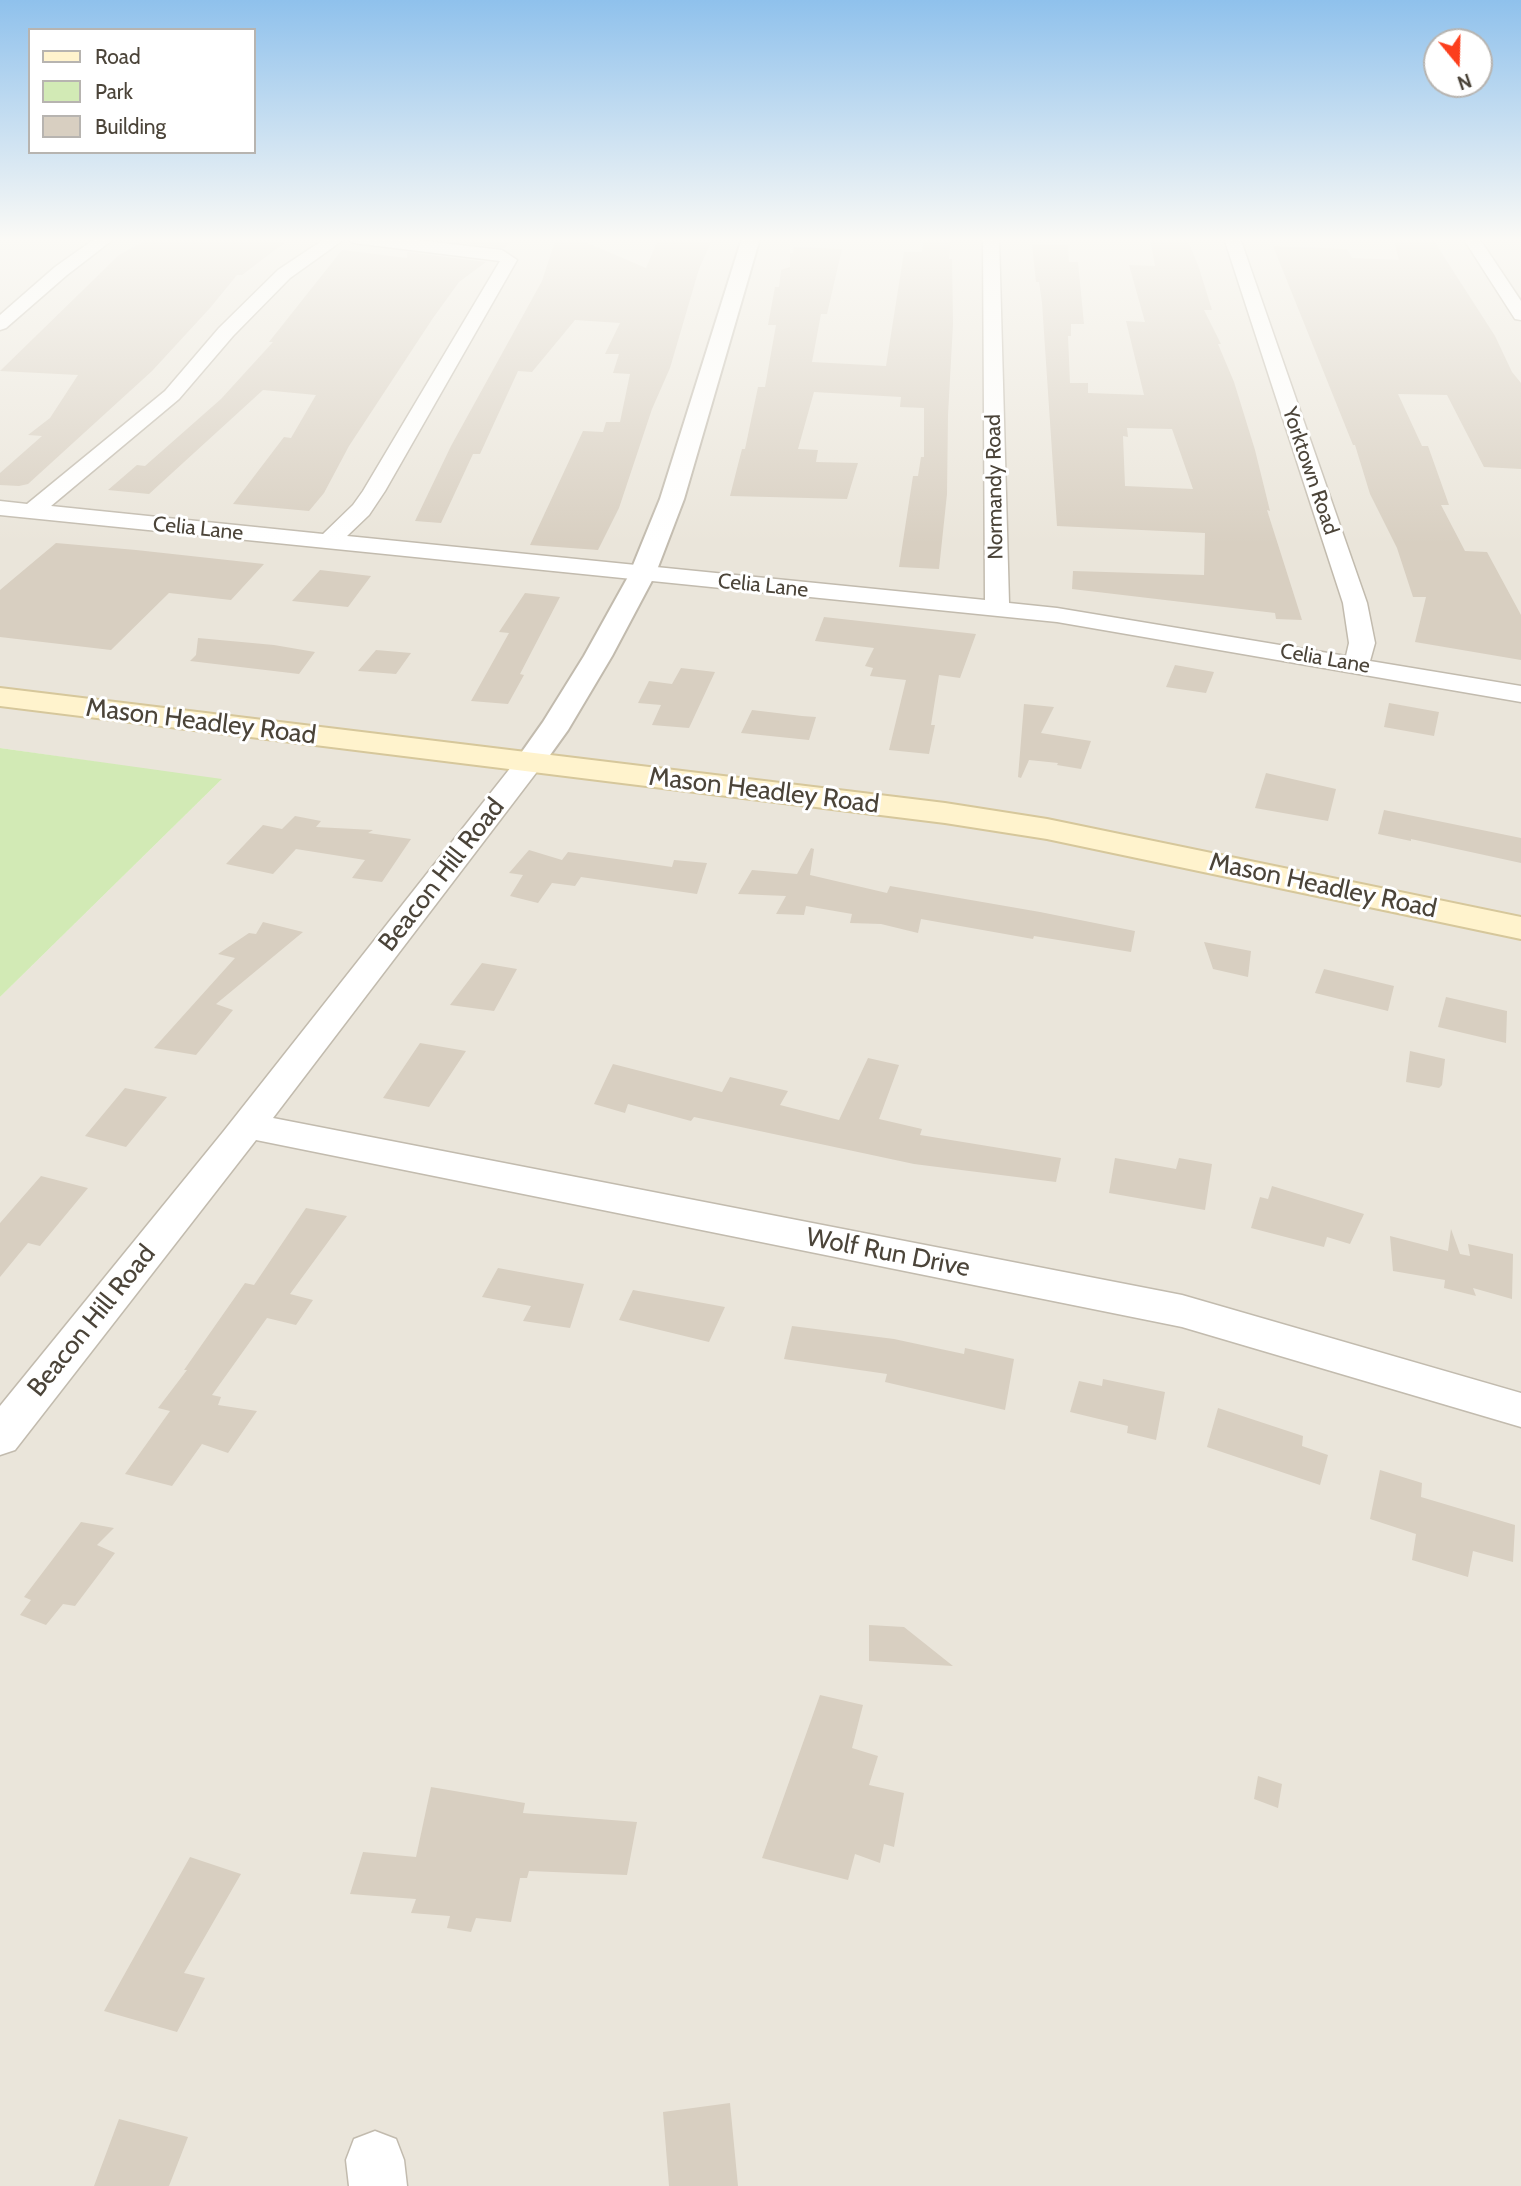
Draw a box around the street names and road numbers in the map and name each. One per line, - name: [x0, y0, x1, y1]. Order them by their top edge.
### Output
- street label: Yorktown Road: [1276, 404, 1344, 538]
- street label: Normandy Road: [981, 414, 1009, 560]
- street label: Celia Lane: [152, 512, 244, 546]
- street label: Celia Lane: [717, 569, 809, 603]
- street label: Celia Lane: [1278, 639, 1372, 679]
- street label: Mason Headley Road: [84, 692, 318, 752]
- street label: Mason Headley Road: [647, 761, 881, 821]
- street label: Beacon Hill Road: [373, 792, 511, 958]
- street label: Mason Headley Road: [1206, 847, 1440, 925]
- street label: Wolf Run Drive: [803, 1222, 973, 1284]
- street label: Beacon Hill Road: [21, 1239, 163, 1403]

